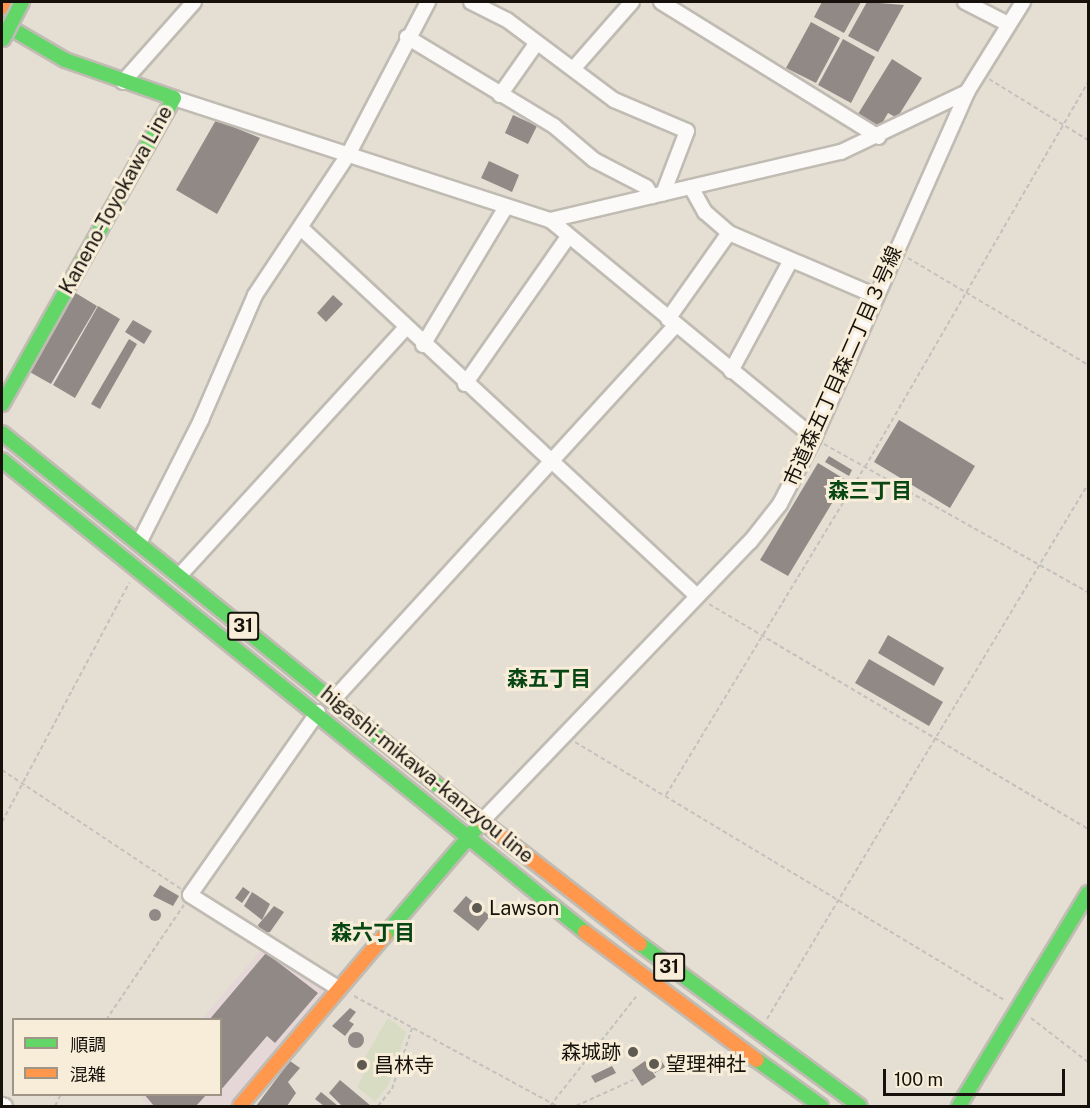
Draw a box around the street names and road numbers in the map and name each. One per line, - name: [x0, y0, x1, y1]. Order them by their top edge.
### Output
- street label: Kaneno-Toyokawa Line: [54, 102, 178, 298]
- street label: 市道森五丁目森二丁目３号線: [779, 242, 907, 490]
- road number: 31: [226, 611, 260, 641]
- street label: higashi-mikawa-kanzyou line: [316, 682, 538, 868]
- road number: 31: [652, 952, 686, 982]

